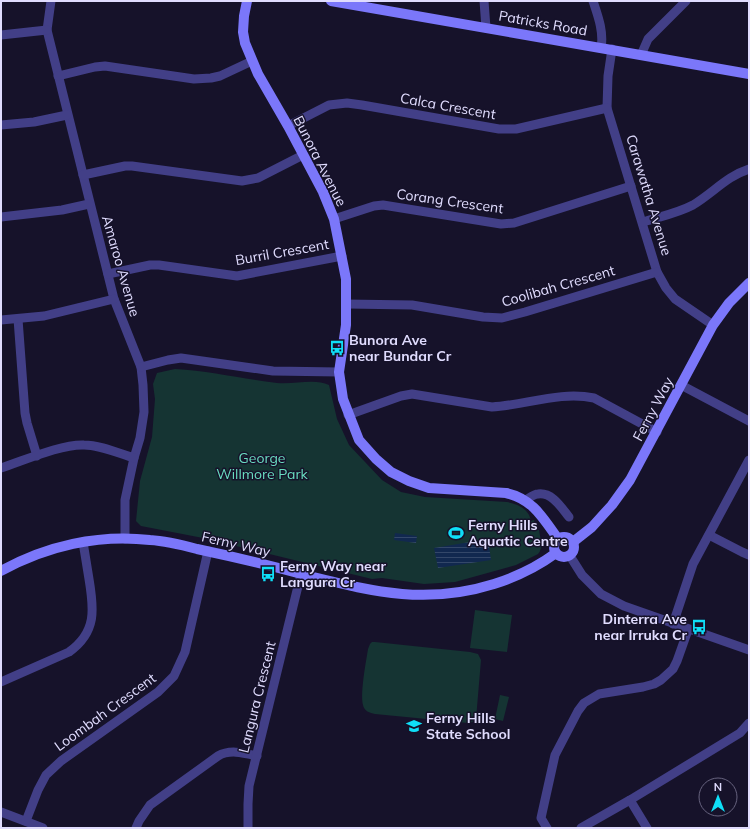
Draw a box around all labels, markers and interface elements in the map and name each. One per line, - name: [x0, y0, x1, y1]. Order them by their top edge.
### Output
- street label: Patricks Road: [497, 6, 589, 40]
- street label: Calca Crescent: [399, 89, 497, 123]
- street label: Bunora Avenue: [289, 113, 351, 209]
- street label: Carawatha Avenue: [622, 132, 676, 258]
- street label: Corang Crescent: [396, 185, 505, 217]
- street label: Amaroo Avenue: [98, 213, 144, 319]
- street label: Burril Crescent: [234, 235, 330, 269]
- street label: Coolibah Crescent: [499, 261, 617, 311]
- place label: Bunora Ave near Bundar Cr: [349, 331, 452, 365]
- bus stop icon: Bunora Ave near Bundar Cr: [328, 339, 346, 357]
- street label: Ferny Way: [629, 373, 678, 444]
- park label: George Willmore Park: [216, 449, 309, 483]
- place label: Ferny Hills Aquatic Centre: [468, 516, 568, 550]
- sports icon: Ferny Hills Aquatic Centre: [447, 524, 465, 542]
- street label: Ferny Way: [200, 527, 273, 561]
- place label: Ferny Way near Langura Cr: [280, 557, 386, 591]
- bus stop icon: Ferny Way near Langura Cr: [259, 565, 277, 583]
- place label: Dinterra Ave near Irruka Cr: [594, 610, 687, 644]
- bus stop icon: Dinterra Ave near Irruka Cr: [690, 618, 708, 636]
- street label: Langura Crescent: [234, 639, 280, 755]
- street label: Loombah Crescent: [51, 669, 159, 755]
- place label: Ferny Hills State School: [426, 709, 510, 743]
- school or university icon: Ferny Hills State School: [405, 717, 423, 735]
- north arrow: [698, 777, 738, 817]
- text: N: [714, 780, 722, 794]

